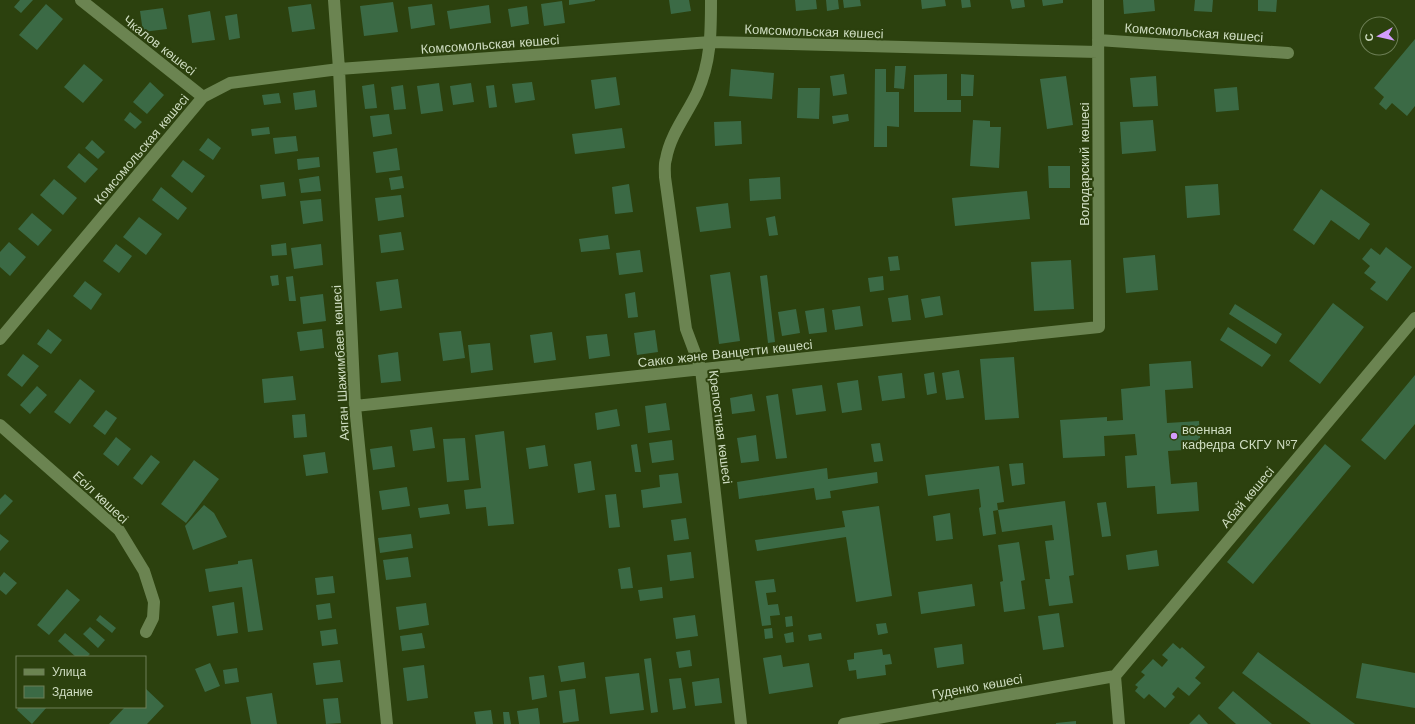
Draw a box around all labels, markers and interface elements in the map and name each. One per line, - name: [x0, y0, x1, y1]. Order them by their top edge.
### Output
- street label: Чкалов көшесі: [120, 12, 199, 79]
- north arrow: [1359, 16, 1399, 56]
- street label: Комсомольская көшесі: [1124, 20, 1264, 45]
- street label: Комсомольская көшесі: [744, 22, 884, 41]
- street label: Комсомольская көшесі: [420, 32, 560, 57]
- text: С: [1363, 32, 1377, 42]
- street label: Комсомольская көшесі: [91, 91, 192, 207]
- street label: Володарский көшесі: [1077, 102, 1092, 226]
- street label: Аяган Шажимбаев көшесі: [329, 285, 352, 441]
- street label: Сакко және Ванцетти көшесі: [637, 337, 813, 370]
- street label: Крепостная көшесі: [706, 369, 735, 485]
- place label: военная кафедра СКГУ №7: [1182, 422, 1298, 452]
- marker: военная кафедра СКГУ №7: [1169, 431, 1179, 441]
- street label: Абай көшесі: [1218, 464, 1277, 531]
- street label: Есіл көшесі: [70, 468, 131, 527]
- legend: [16, 656, 146, 708]
- text: Улица: [52, 665, 86, 679]
- street label: Гуденко көшесі: [931, 671, 1024, 702]
- text: Здание: [52, 685, 93, 699]

